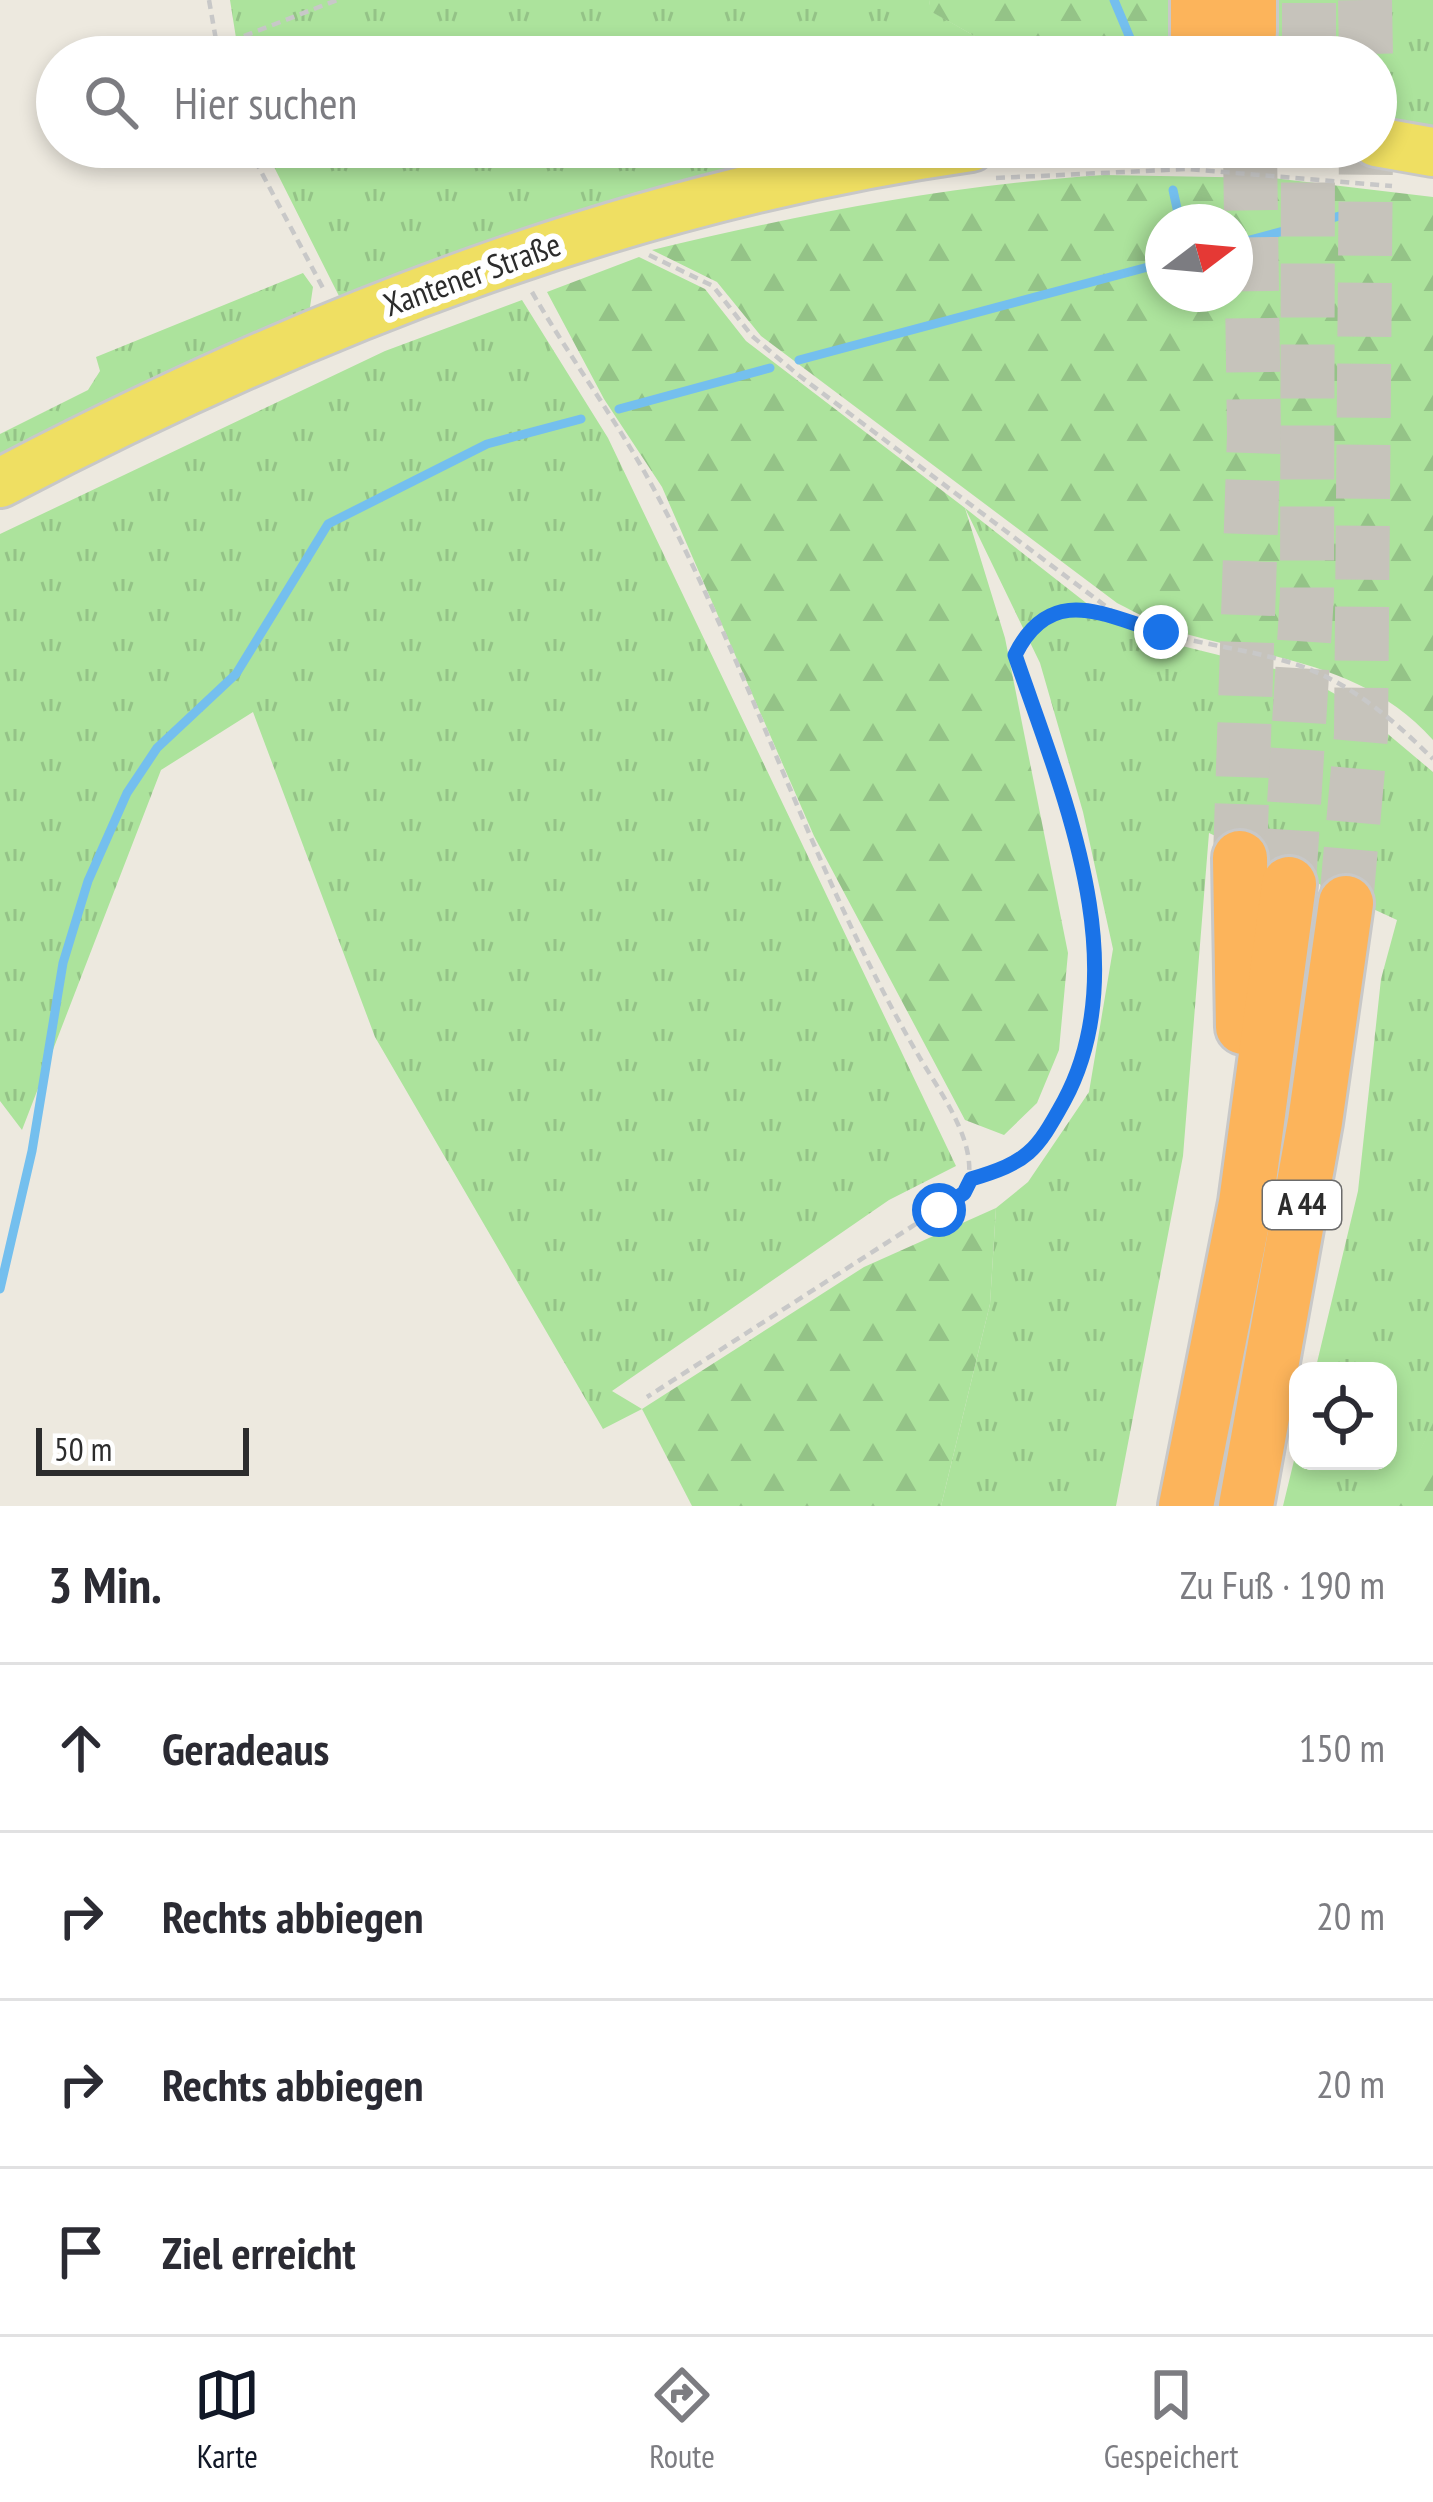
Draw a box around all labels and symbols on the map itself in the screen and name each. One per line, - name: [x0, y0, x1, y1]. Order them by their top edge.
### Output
- north arrow: [1145, 204, 1253, 312]
- street label: Xantener Straße: [377, 222, 566, 325]
- route end: [1134, 605, 1188, 659]
- road number: A 44: [1263, 1181, 1341, 1229]
- route start: [912, 1183, 966, 1237]
- scale bar: [36, 1422, 249, 1475]

